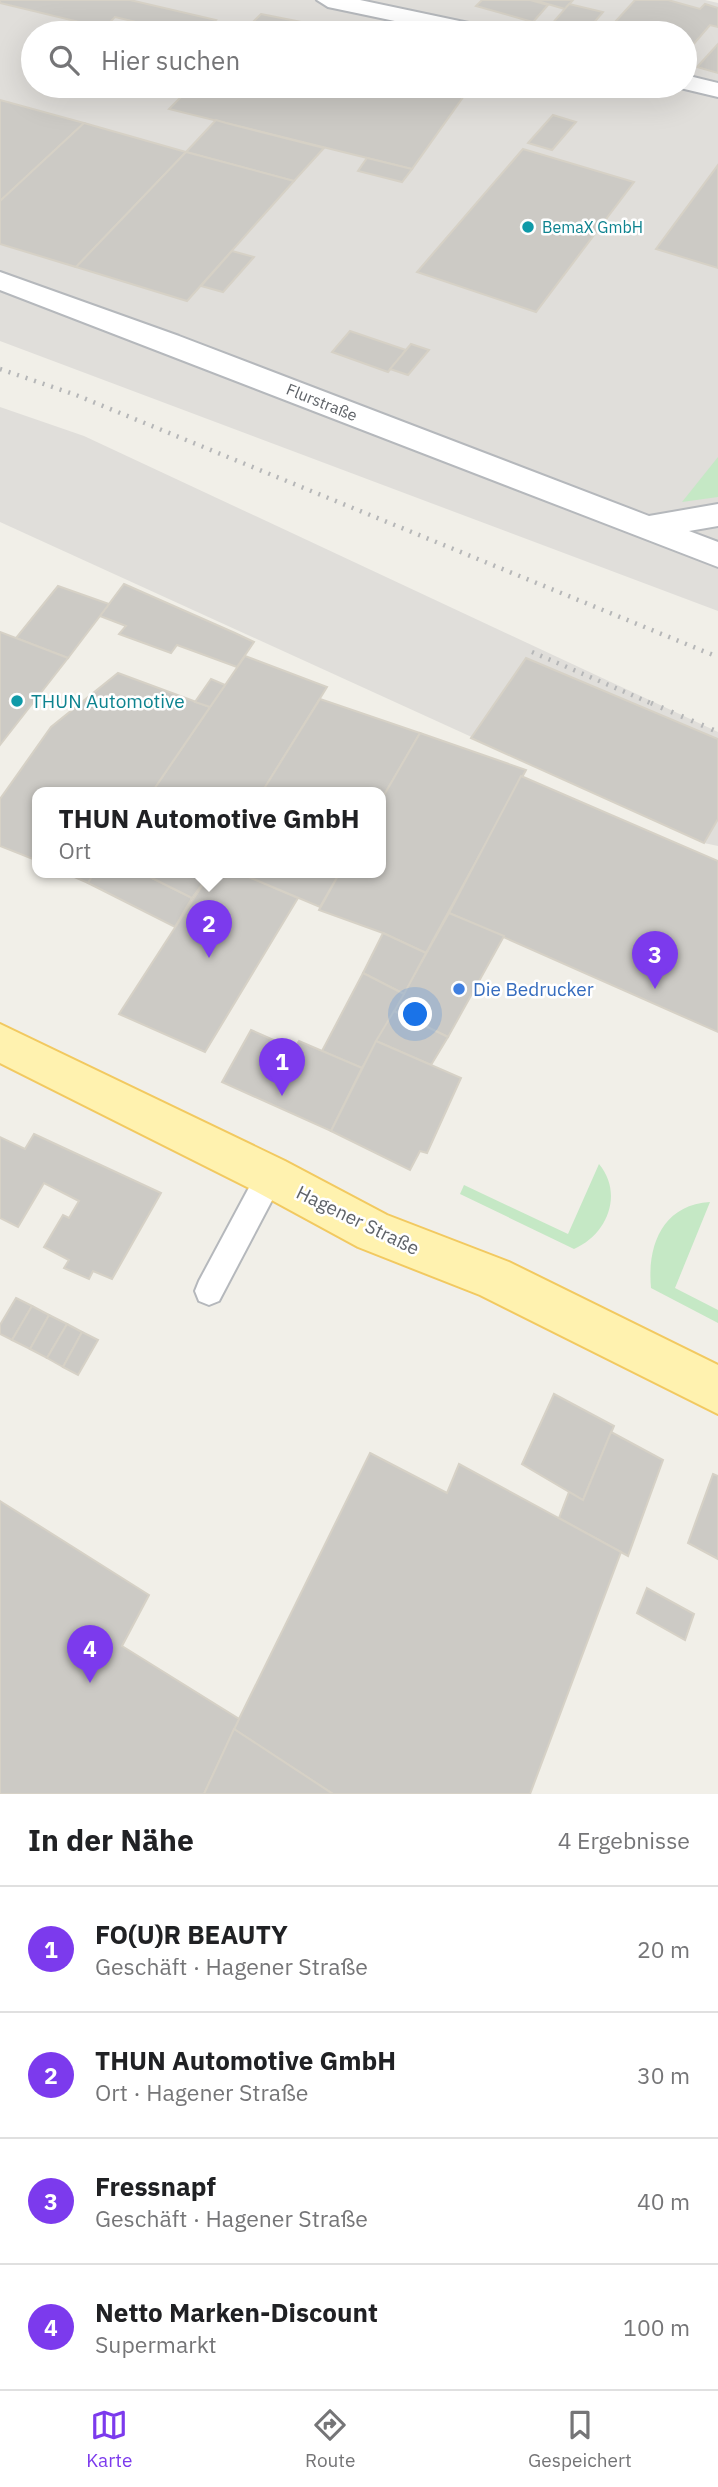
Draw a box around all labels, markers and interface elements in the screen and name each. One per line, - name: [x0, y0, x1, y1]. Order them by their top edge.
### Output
- search box: [21, 21, 697, 98]
- icon: search: [45, 41, 83, 79]
- text: Hier suchen: [101, 43, 240, 77]
- place label: BemaX GmbH: [542, 217, 643, 237]
- marker: BemaX GmbH: [520, 219, 536, 235]
- street label: Flurstraße: [284, 379, 361, 425]
- place label: THUN Automotive: [31, 689, 185, 713]
- marker: THUN Automotive: [9, 693, 25, 709]
- popup: [32, 787, 386, 878]
- text: THUN Automotive GmbH: [58, 801, 360, 835]
- text: Ort: [58, 835, 91, 865]
- pin: 2: [186, 900, 232, 958]
- pin: 3: [632, 931, 678, 989]
- place label: Die Bedrucker: [473, 977, 594, 1001]
- marker: Die Bedrucker: [451, 981, 467, 997]
- your location: [398, 997, 432, 1031]
- pin: 1: [259, 1038, 305, 1096]
- street label: Hagener Straße: [293, 1180, 423, 1260]
- pin: 4: [67, 1625, 113, 1683]
- text: In der Nähe: [28, 1820, 194, 1859]
- text: 4 Ergebnisse: [558, 1825, 690, 1855]
- text: FO(U)R BEAUTY: [95, 1917, 288, 1951]
- text: 1: [44, 1934, 58, 1964]
- text: 20 m: [637, 1934, 690, 1964]
- text: Geschäft · Hagener Straße: [95, 1951, 368, 1981]
- text: THUN Automotive GmbH: [95, 2043, 396, 2077]
- text: 2: [44, 2060, 58, 2090]
- text: 30 m: [637, 2060, 690, 2090]
- text: Ort · Hagener Straße: [95, 2077, 308, 2107]
- text: Fressnapf: [95, 2169, 216, 2203]
- text: 3: [44, 2186, 58, 2216]
- text: 40 m: [637, 2186, 690, 2216]
- text: Geschäft · Hagener Straße: [95, 2203, 368, 2233]
- text: Netto Marken-Discount: [95, 2295, 378, 2329]
- text: 4: [44, 2312, 58, 2342]
- text: 100 m: [623, 2312, 690, 2342]
- text: Supermarkt: [95, 2329, 217, 2359]
- tab: Karte: [86, 2406, 132, 2472]
- tab: Route: [305, 2406, 355, 2472]
- tab: Gespeichert: [528, 2406, 632, 2472]

